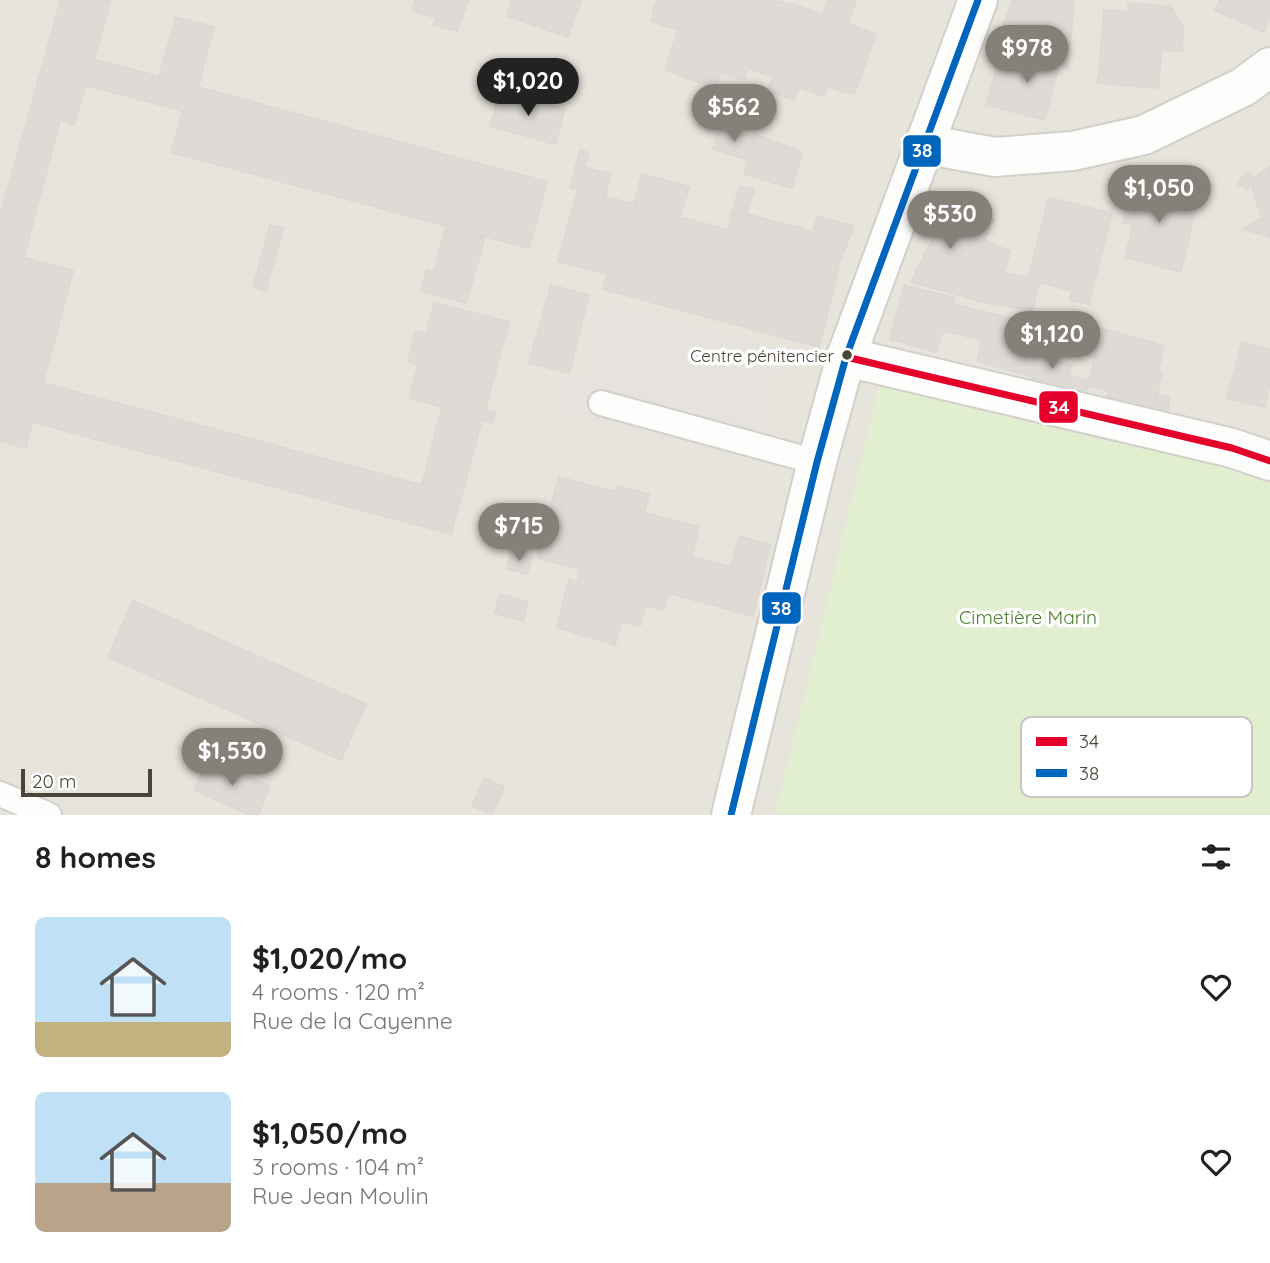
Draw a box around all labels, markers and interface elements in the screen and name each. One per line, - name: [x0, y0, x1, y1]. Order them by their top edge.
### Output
- pin: $978: [986, 25, 1068, 85]
- text: $978: [1001, 33, 1053, 62]
- pin: $1,020: [471, 58, 585, 118]
- text: $1,020: [493, 66, 563, 95]
- pin: $562: [693, 85, 775, 144]
- text: $562: [708, 92, 760, 121]
- line badge: 38: [902, 134, 942, 168]
- text: 38: [912, 138, 932, 162]
- pin: $1,050: [1102, 166, 1216, 225]
- text: $1,050: [1124, 173, 1194, 202]
- pin: $530: [909, 191, 991, 251]
- text: $530: [923, 199, 977, 228]
- pin: $1,120: [995, 312, 1109, 371]
- text: $1,120: [1020, 319, 1084, 348]
- place label: Centre pénitencier: [690, 345, 834, 366]
- marker: Centre pénitencier: [840, 348, 854, 362]
- line badge: 34: [1038, 390, 1079, 424]
- text: 34: [1048, 395, 1070, 419]
- pin: $715: [478, 504, 560, 563]
- text: $715: [494, 511, 544, 540]
- line badge: 38: [761, 591, 802, 625]
- text: 38: [771, 596, 791, 620]
- park label: Cimetière Marin: [959, 605, 1097, 629]
- legend: [1021, 717, 1252, 797]
- pin: $1,530: [175, 728, 289, 788]
- text: 34: [1079, 729, 1099, 753]
- text: $1,530: [198, 736, 266, 765]
- text: 38: [1079, 761, 1099, 785]
- scale bar: [21, 766, 152, 798]
- text: 20 m: [32, 769, 76, 793]
- text: 8 homes: [35, 838, 156, 876]
- icon: filters: [1197, 838, 1235, 876]
- text: $1,020/mo: [252, 939, 407, 977]
- icon: home: [91, 945, 175, 1029]
- icon: heart: [1197, 968, 1235, 1006]
- text: 4 rooms · 120 m²: [252, 977, 425, 1006]
- text: Rue de la Cayenne: [252, 1006, 453, 1035]
- text: $1,050/mo: [252, 1114, 407, 1152]
- icon: home: [91, 1120, 175, 1204]
- icon: heart: [1197, 1143, 1235, 1181]
- text: 3 rooms · 104 m²: [252, 1152, 424, 1181]
- text: Rue Jean Moulin: [252, 1181, 429, 1210]

